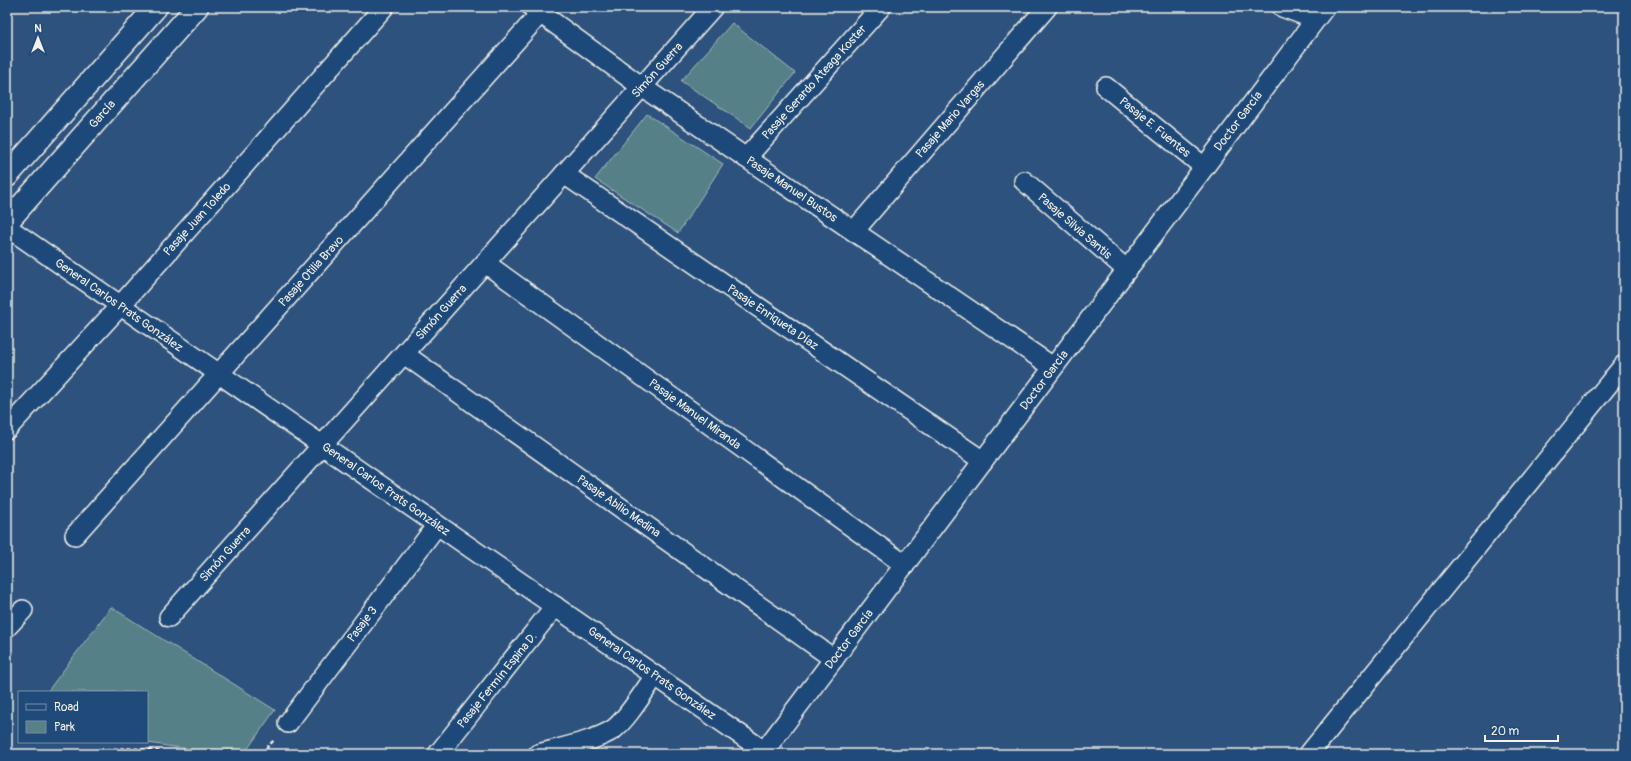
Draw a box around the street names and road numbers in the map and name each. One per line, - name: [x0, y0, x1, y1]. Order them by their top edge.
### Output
- street label: Pasaje Gerardo Ateaga Koster: [759, 21, 870, 143]
- street label: Simón Guerra: [629, 39, 686, 101]
- street label: Pasaje Mario Vargas: [913, 77, 988, 161]
- street label: Doctor García: [1211, 88, 1266, 154]
- street label: Pasaje E. Fuentes: [1116, 94, 1194, 161]
- street label: García: [86, 97, 119, 132]
- street label: Pasaje Manuel Bustos: [743, 153, 841, 226]
- street label: Pasaje Juan Toledo: [160, 179, 235, 259]
- street label: Pasaje Silvia Santis: [1035, 190, 1115, 263]
- street label: Pasaje Otilia Bravo: [276, 232, 347, 310]
- street label: General Carlos Prats González: [52, 255, 186, 355]
- street label: Simón Guerra: [413, 281, 470, 343]
- street label: Pasaje Enriqueta Díaz: [724, 281, 821, 353]
- street label: Doctor García: [1017, 347, 1072, 413]
- street label: Pasaje Manuel Miranda: [646, 376, 744, 453]
- street label: General Carlos Prats González: [319, 439, 453, 539]
- street label: Pasaje Abilio Medina: [574, 472, 664, 541]
- street label: Simón Guerra: [197, 523, 254, 585]
- street label: Pasaje 3: [344, 603, 381, 645]
- street label: Doctor García: [822, 606, 877, 672]
- street label: General Carlos Prats González: [585, 623, 719, 723]
- street label: Pasaje Fermín Espina D.: [454, 629, 541, 731]

